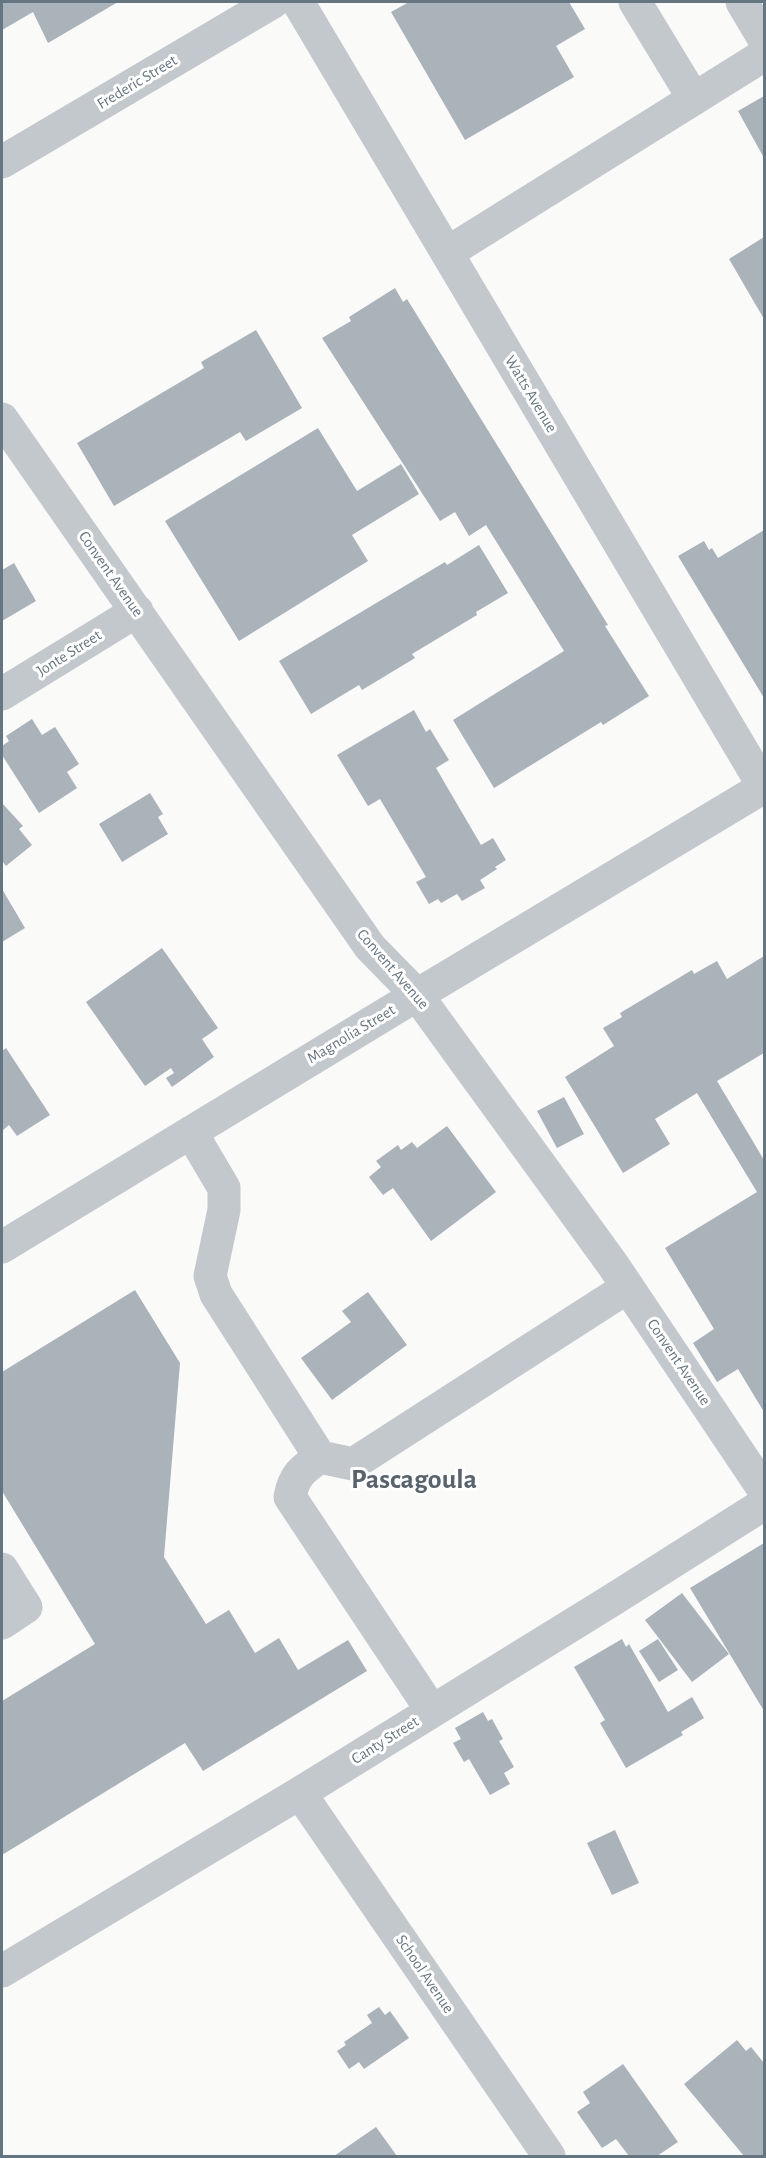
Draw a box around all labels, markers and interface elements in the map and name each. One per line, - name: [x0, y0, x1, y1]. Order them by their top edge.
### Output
- street label: Frederic Street: [94, 52, 180, 112]
- street label: Watts Avenue: [502, 353, 560, 435]
- street label: Convent Avenue: [76, 528, 146, 620]
- street label: Jonte Street: [34, 627, 104, 679]
- street label: Convent Avenue: [354, 926, 432, 1012]
- street label: Magnolia Street: [304, 1002, 398, 1066]
- street label: Convent Avenue: [644, 1316, 714, 1408]
- district label: Pascagoula: [351, 1466, 477, 1494]
- street label: Canty Street: [349, 1713, 422, 1768]
- street label: School Avenue: [393, 1932, 457, 2016]

